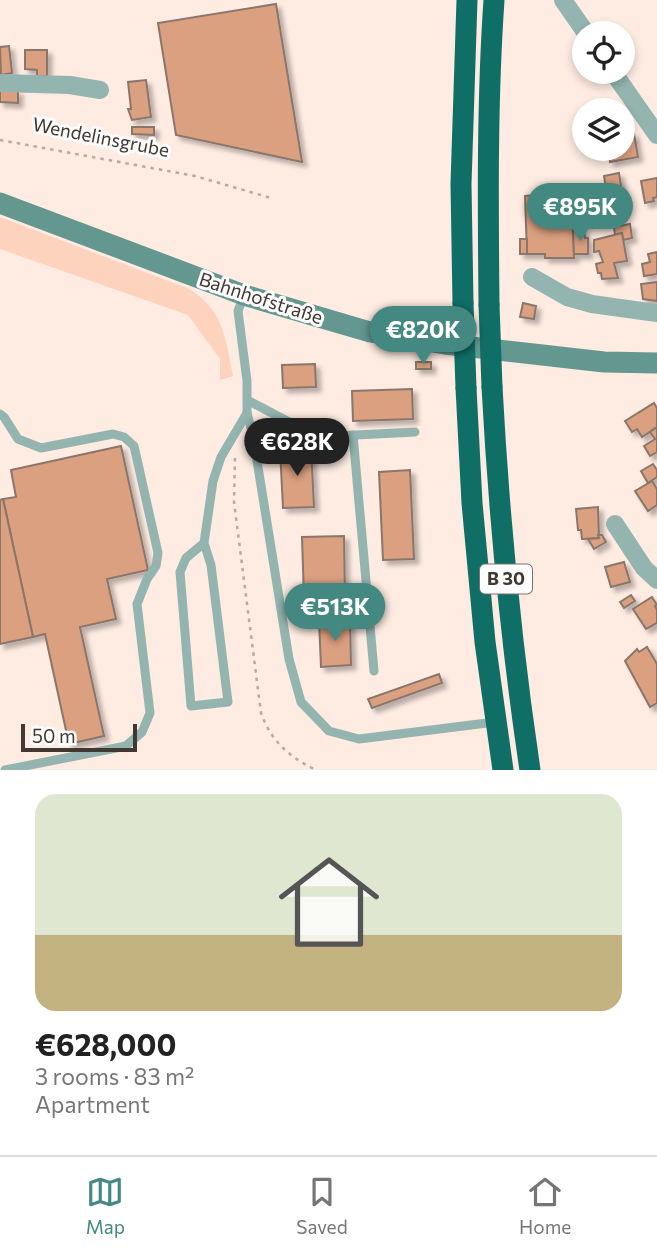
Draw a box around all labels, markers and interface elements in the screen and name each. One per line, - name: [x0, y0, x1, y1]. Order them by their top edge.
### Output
- map controls: [572, 21, 635, 161]
- button: locate: [572, 21, 635, 84]
- button: layers: [572, 98, 635, 161]
- street label: Wendelinsgrube: [31, 112, 171, 161]
- pin: €895K: [531, 184, 629, 243]
- text: €895K: [543, 192, 617, 220]
- street label: Bahnhofstraße: [196, 267, 326, 328]
- pin: €820K: [374, 306, 472, 366]
- text: €820K: [386, 315, 460, 343]
- pin: €628K: [248, 419, 346, 478]
- text: €628K: [260, 427, 334, 455]
- road number: B 30: [480, 564, 532, 594]
- pin: €513K: [286, 584, 384, 643]
- text: €513K: [300, 592, 370, 620]
- scale bar: [21, 721, 136, 753]
- text: 50 m: [32, 724, 76, 747]
- icon: home: [266, 839, 392, 965]
- text: €628,000: [35, 1025, 176, 1062]
- text: 3 rooms · 83 m²: [35, 1062, 194, 1090]
- text: Apartment: [35, 1090, 150, 1118]
- tab: Map: [86, 1173, 125, 1238]
- tab: Saved: [296, 1173, 348, 1238]
- tab: Home: [519, 1173, 571, 1238]

